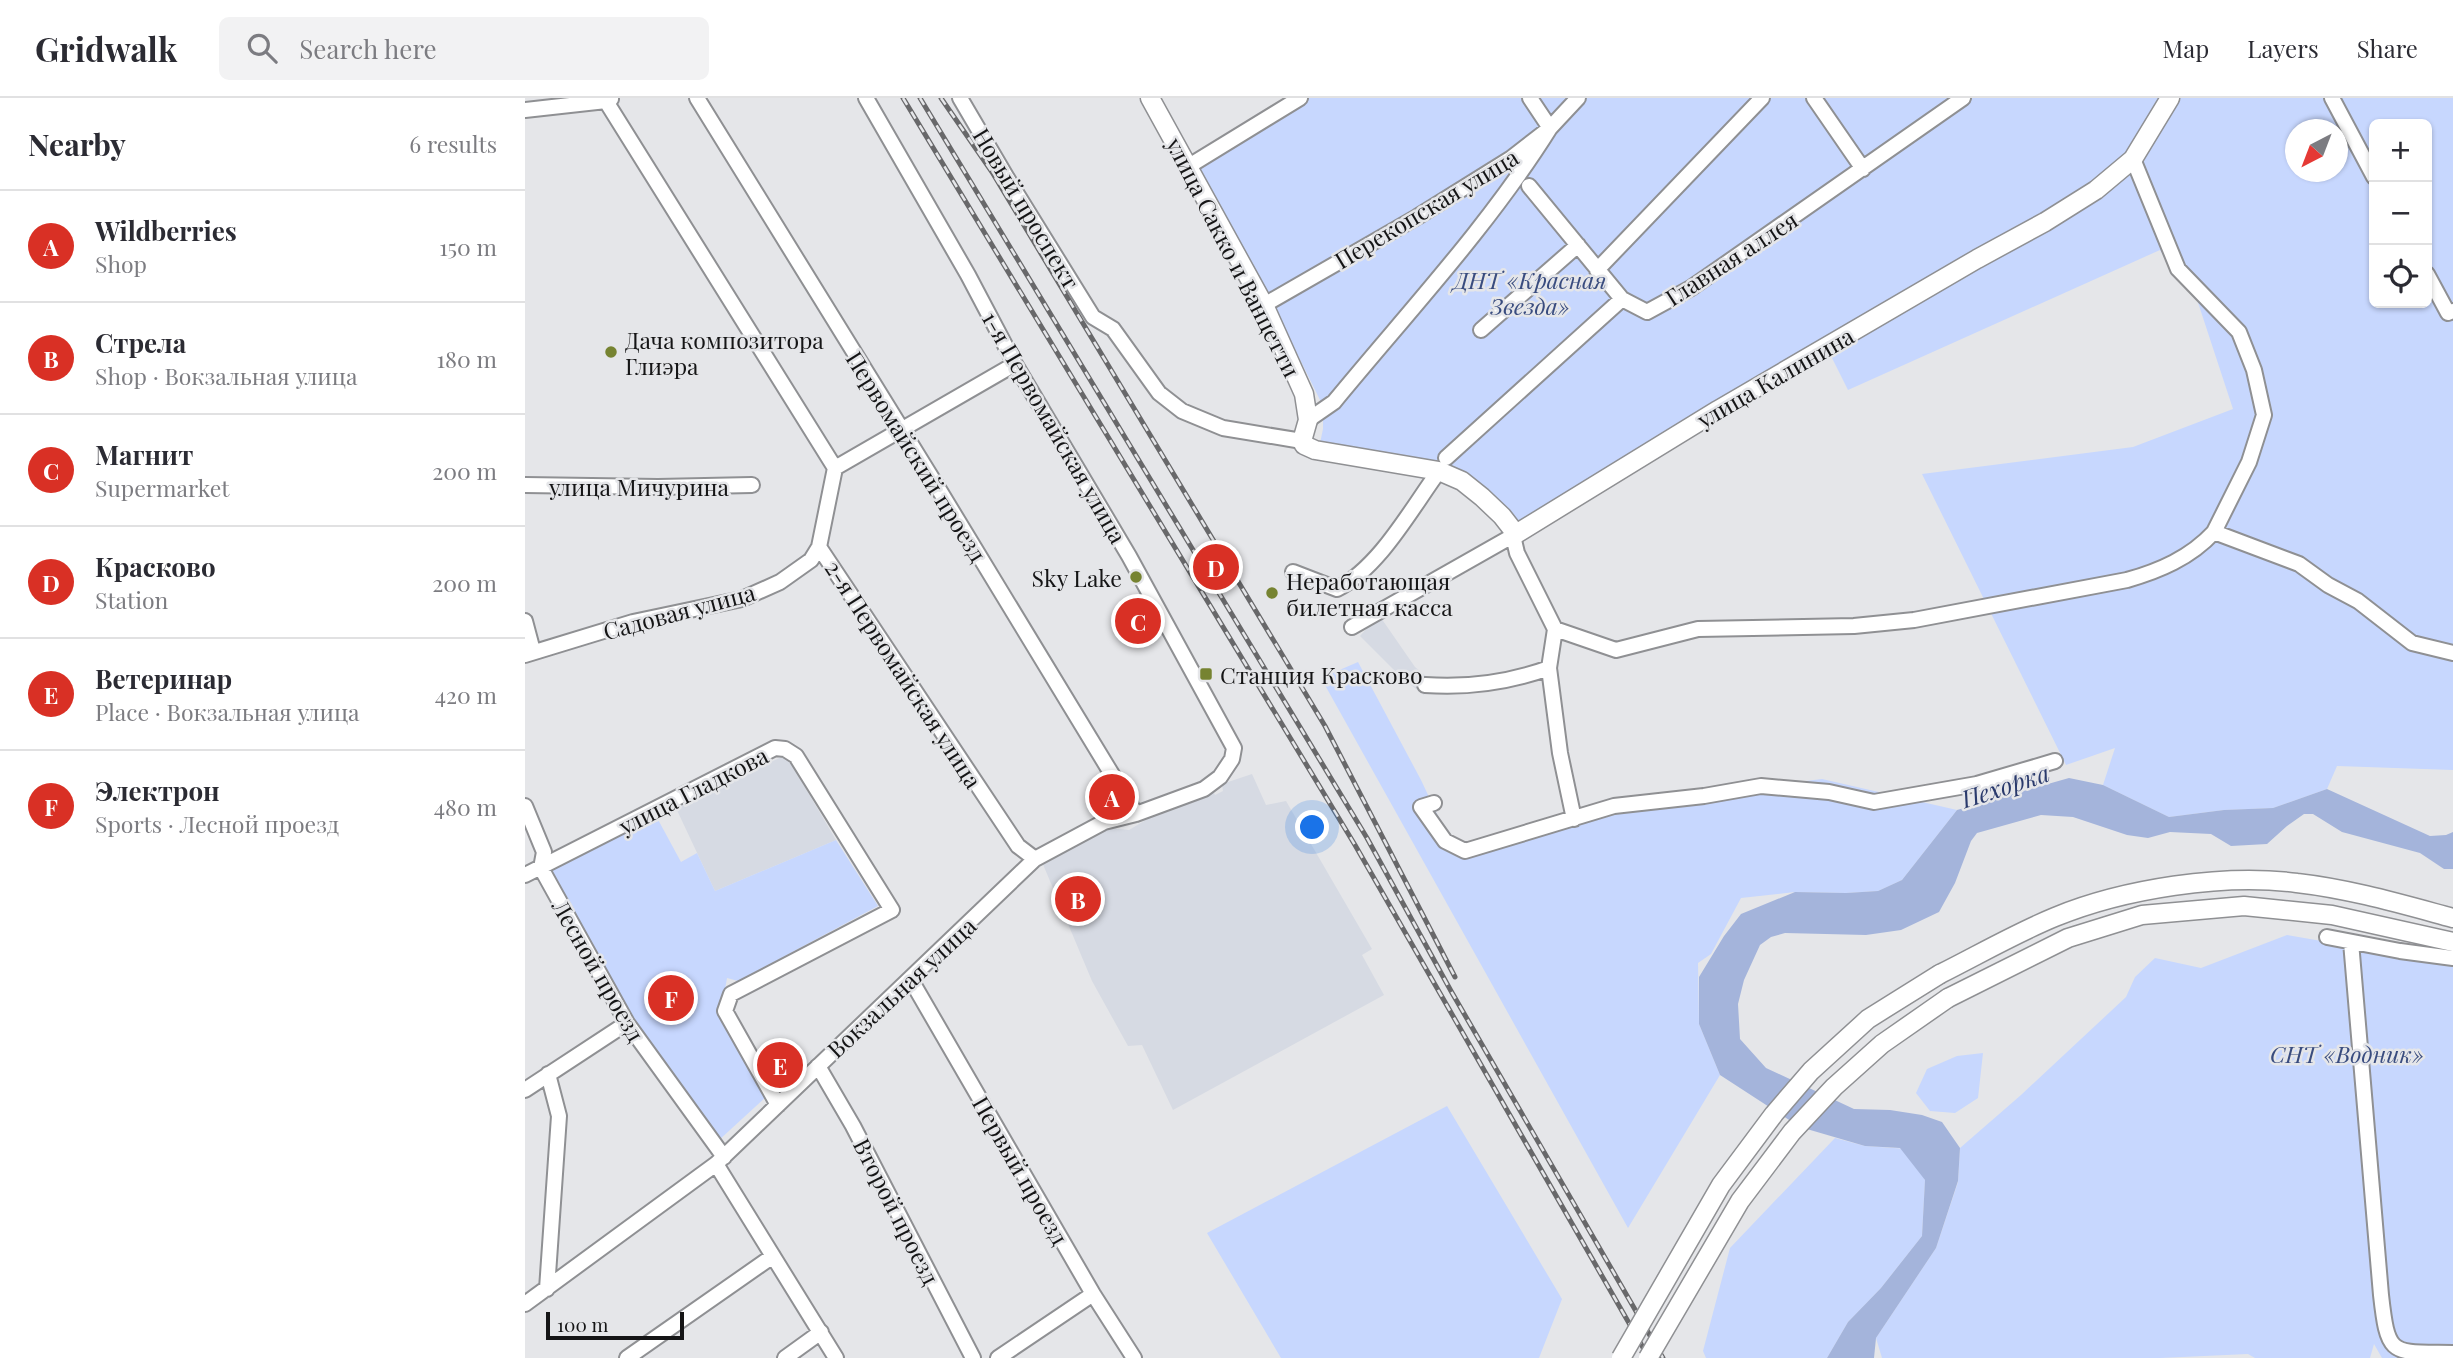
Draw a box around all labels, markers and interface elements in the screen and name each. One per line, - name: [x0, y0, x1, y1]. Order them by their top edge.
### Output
- search box: [219, 17, 709, 80]
- text: Gridwalk: [35, 26, 177, 70]
- icon: search: [243, 29, 281, 67]
- text: Search here: [299, 31, 437, 66]
- text: Map: [2163, 32, 2209, 64]
- text: Layers: [2247, 32, 2319, 64]
- text: Share: [2357, 32, 2418, 64]
- north arrow: [2285, 119, 2348, 182]
- map controls: [2369, 119, 2432, 308]
- button: +: [2369, 119, 2432, 182]
- street label: Новый проспект: [967, 122, 1087, 294]
- text: Nearby: [28, 124, 126, 164]
- text: 6 results: [409, 128, 497, 159]
- street label: улица Сакко и Ванцетти: [1160, 131, 1308, 382]
- street label: Перекопская улица: [1328, 141, 1524, 275]
- button: −: [2369, 182, 2432, 245]
- street label: Главная аллея: [1659, 204, 1803, 312]
- text: Wildberries: [95, 213, 237, 248]
- text: A: [43, 231, 59, 262]
- text: 150 m: [439, 231, 497, 262]
- button: locate: [2369, 245, 2432, 308]
- text: Shop: [95, 248, 147, 279]
- park label: ДНТ «Красная Звезда»: [1449, 264, 1607, 321]
- street label: 1-я Первомайская улица: [976, 305, 1134, 549]
- street label: улица Калинина: [1690, 319, 1860, 435]
- place label: Дача композитора Глиэра: [625, 324, 824, 381]
- text: Стрела: [95, 325, 186, 360]
- text: B: [43, 343, 59, 374]
- text: 180 m: [437, 343, 497, 374]
- marker: Дача композитора Глиэра: [603, 344, 619, 360]
- street label: Первомайский проезд: [840, 345, 994, 567]
- text: Shop · Вокзальная улица: [95, 360, 357, 391]
- text: Магнит: [95, 437, 193, 472]
- text: C: [43, 455, 59, 486]
- text: 200 m: [432, 455, 497, 486]
- street label: улица Мичурина: [548, 471, 730, 502]
- text: Supermarket: [95, 472, 229, 503]
- pin: D: [1193, 541, 1239, 593]
- text: Красково: [95, 549, 216, 584]
- street label: 2-я Первомайская улица: [819, 554, 990, 794]
- place label: Sky Lake: [1032, 562, 1122, 593]
- place label: Неработающая билетная касса: [1286, 565, 1453, 622]
- text: D: [42, 567, 60, 598]
- text: 200 m: [432, 567, 497, 598]
- marker: Sky Lake: [1128, 569, 1144, 585]
- street label: Садовая улица: [600, 576, 759, 646]
- text: Station: [95, 584, 168, 615]
- marker: Неработающая билетная касса: [1264, 585, 1280, 601]
- pin: C: [1115, 595, 1161, 647]
- place label: Станция Красково: [1220, 659, 1423, 690]
- text: Ветеринар: [95, 661, 232, 696]
- marker: Станция Красково: [1198, 666, 1214, 682]
- text: E: [44, 679, 58, 710]
- text: 420 m: [435, 679, 497, 710]
- text: Place · Вокзальная улица: [95, 696, 360, 727]
- street label: улица Гладкова: [612, 739, 773, 841]
- water label: Пехорка: [1956, 756, 2053, 815]
- pin: A: [1089, 771, 1135, 823]
- text: Электрон: [95, 773, 220, 808]
- text: F: [44, 791, 58, 822]
- text: 480 m: [434, 791, 497, 822]
- text: Sports · Лесной проезд: [95, 808, 339, 839]
- your location: [1295, 810, 1329, 844]
- pin: B: [1055, 873, 1101, 925]
- street label: Лесной проезд: [545, 892, 652, 1047]
- street label: Вокзальная улица: [820, 910, 983, 1064]
- pin: F: [648, 972, 694, 1024]
- park label: СНТ «Водник»: [2270, 1038, 2424, 1069]
- pin: E: [757, 1039, 803, 1091]
- street label: Первый проезд: [966, 1090, 1076, 1250]
- street label: Второй проезд: [847, 1133, 947, 1289]
- scale bar: [546, 1309, 684, 1341]
- text: 100 m: [557, 1311, 608, 1337]

